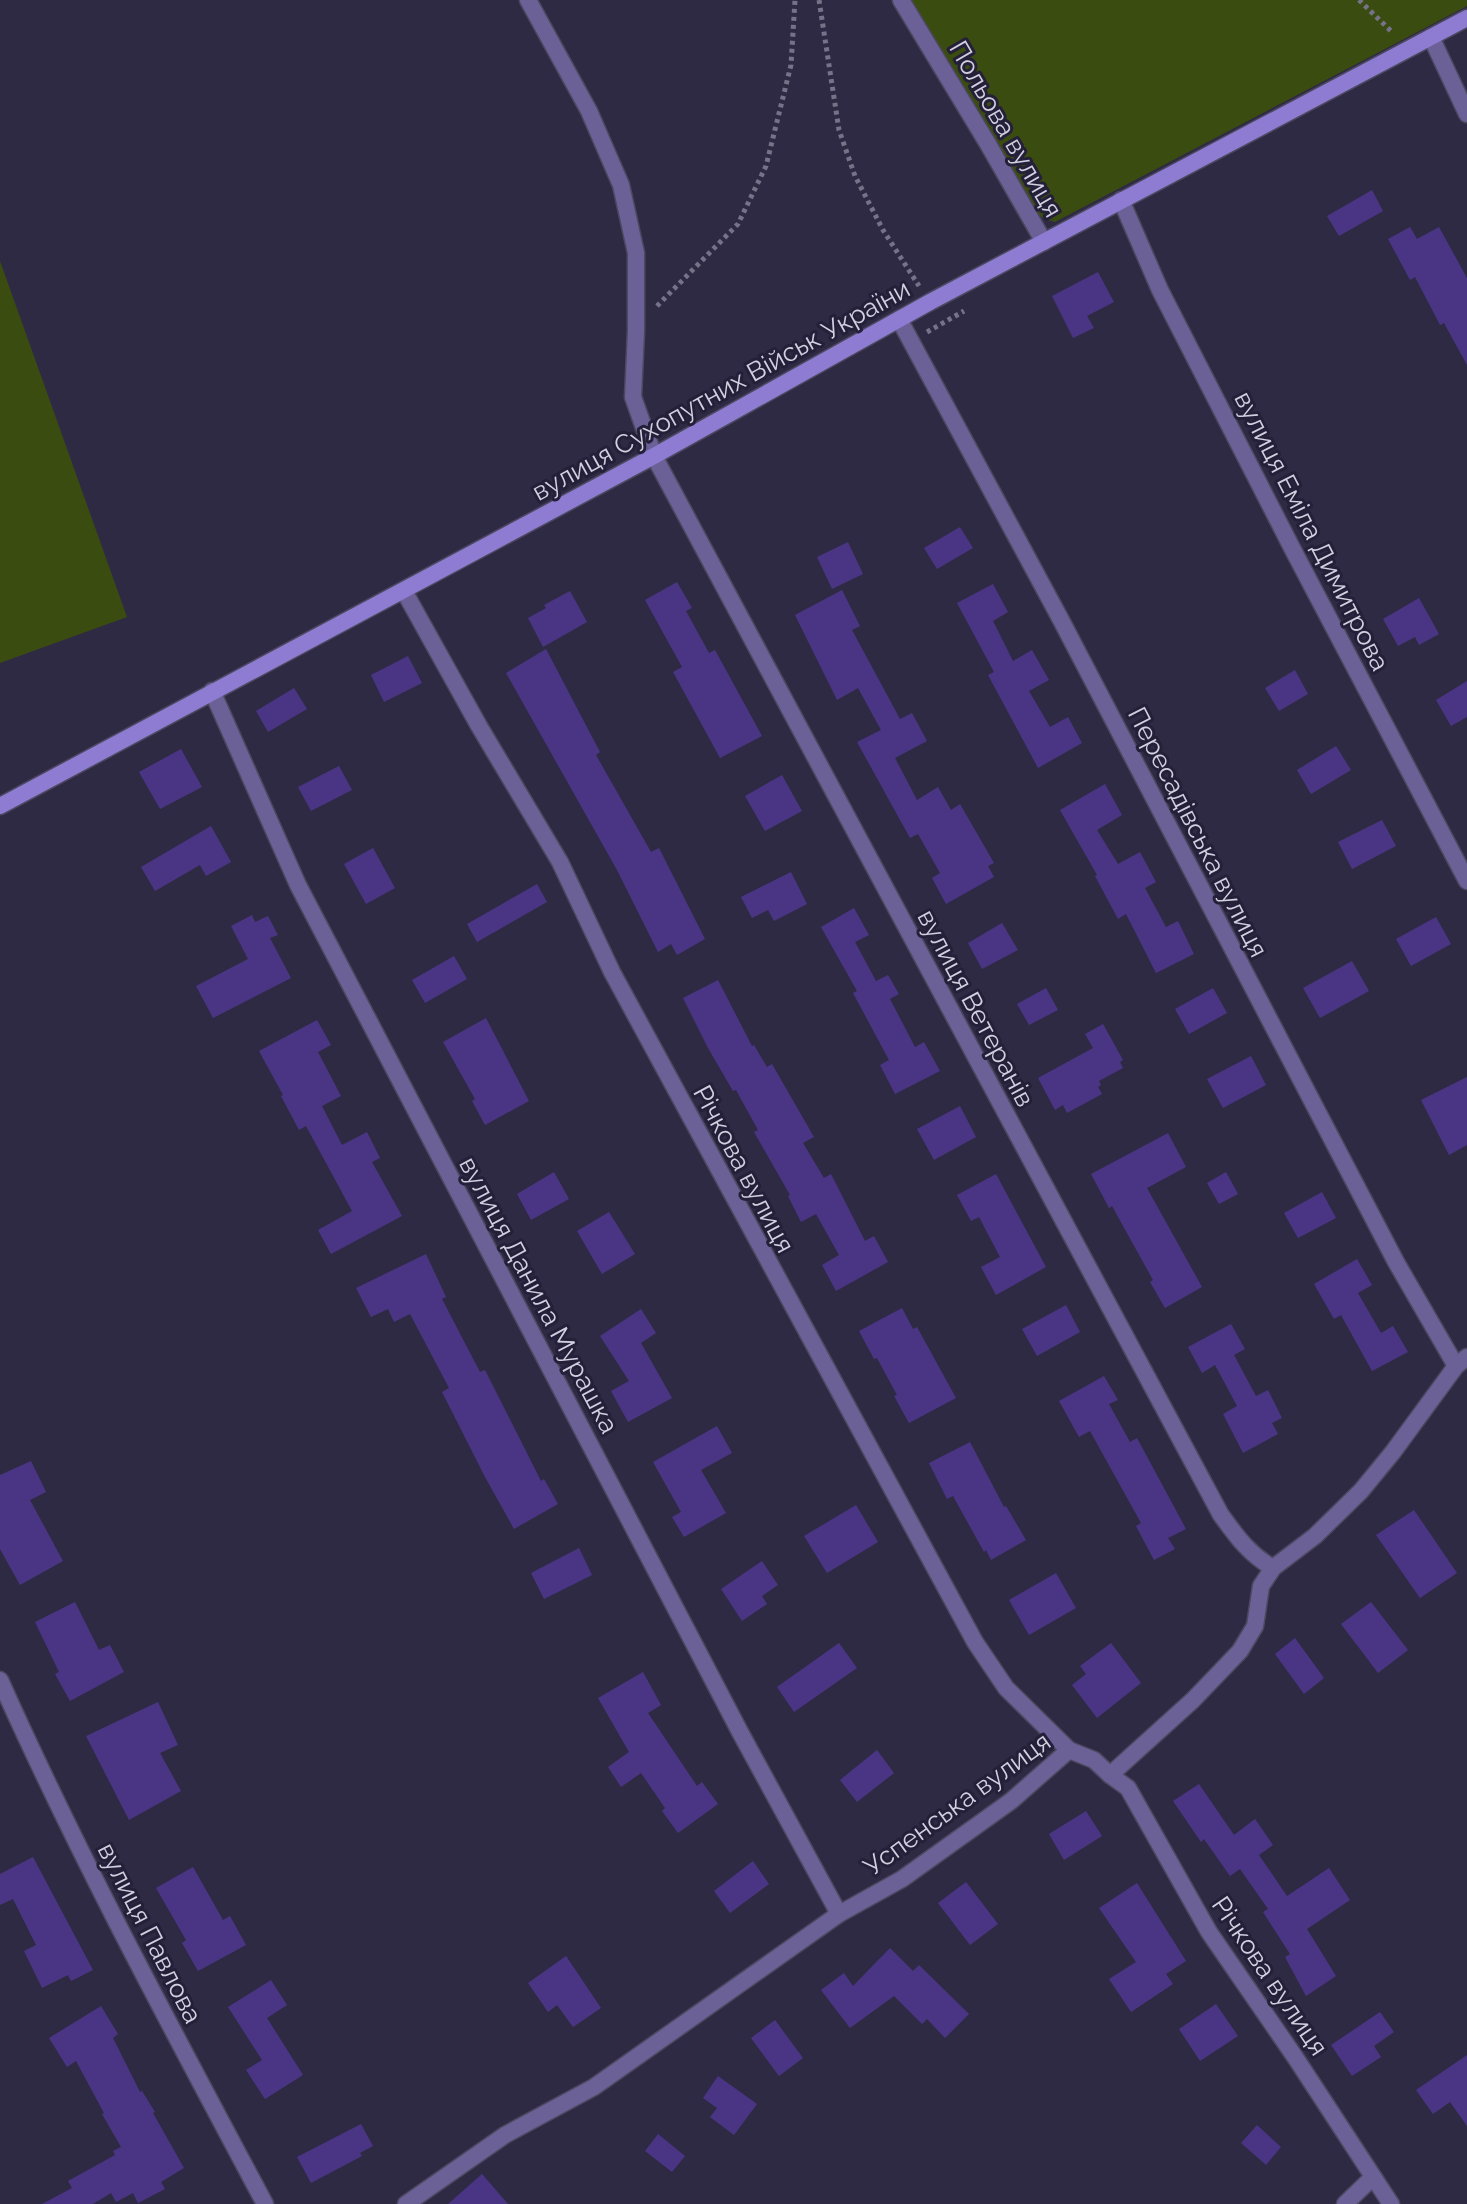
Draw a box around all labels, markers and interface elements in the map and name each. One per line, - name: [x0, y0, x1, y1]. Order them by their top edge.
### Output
- street label: Польова вулиця: [943, 36, 1069, 222]
- street label: вулиця Сухопутних Військ України: [527, 273, 915, 507]
- street label: вулиця Еміла Димитрова: [1228, 386, 1396, 676]
- street label: Пересадівська вулиця: [1122, 702, 1274, 962]
- street label: вулиця Ветеранів: [911, 904, 1041, 1112]
- street label: Річкова вулиця: [687, 1080, 801, 1258]
- street label: вулиця Данила Мурашка: [453, 1152, 625, 1438]
- street label: Успенська вулиця: [858, 1726, 1056, 1882]
- street label: вулиця Павлова: [92, 1838, 208, 2028]
- street label: Річкова вулиця: [1206, 1891, 1334, 2061]

